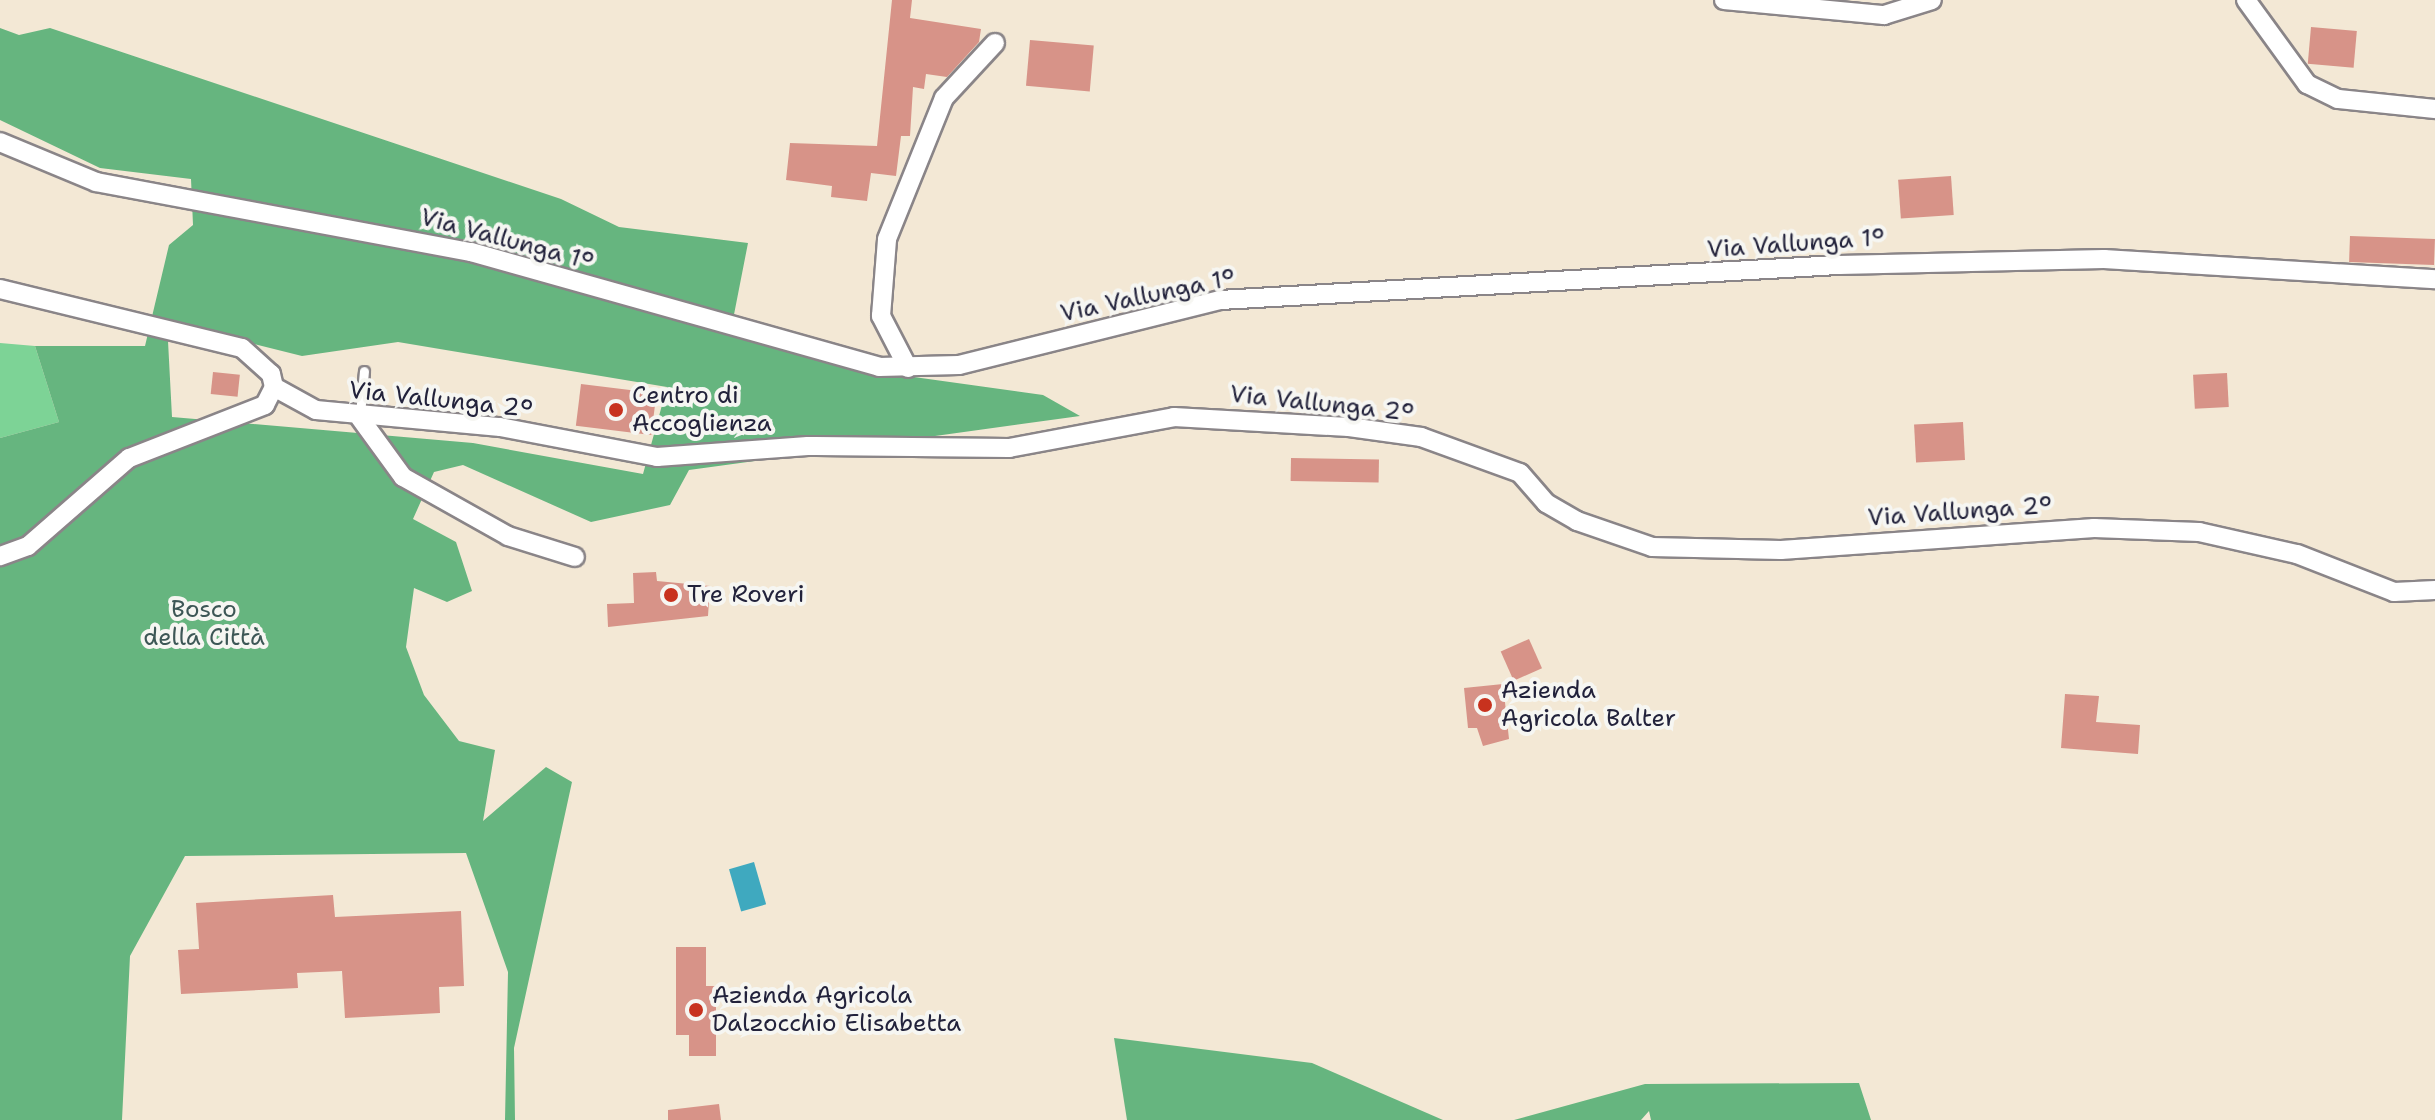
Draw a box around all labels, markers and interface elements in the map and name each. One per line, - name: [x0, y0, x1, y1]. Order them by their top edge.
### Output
- street label: Via Vallunga 1°: [417, 203, 597, 277]
- street label: Via Vallunga 1°: [1706, 223, 1886, 265]
- street label: Via Vallunga 1°: [1058, 263, 1238, 329]
- street label: Via Vallunga 2°: [348, 376, 534, 424]
- street label: Via Vallunga 2°: [1229, 380, 1415, 428]
- place label: Centro di Accoglienza: [632, 382, 772, 438]
- marker: Centro di Accoglienza: [607, 401, 625, 419]
- street label: Via Vallunga 2°: [1867, 491, 2053, 533]
- place label: Tre Roveri: [687, 581, 804, 609]
- marker: Tre Roveri: [662, 586, 680, 604]
- park label: Bosco della Città: [143, 596, 265, 652]
- place label: Azienda Agricola Balter: [1501, 677, 1676, 733]
- marker: Azienda Agricola Balter: [1476, 696, 1494, 714]
- place label: Azienda Agricola Dalzocchio Elisabetta: [712, 982, 961, 1038]
- marker: Azienda Agricola Dalzocchio Elisabetta: [687, 1001, 705, 1019]

